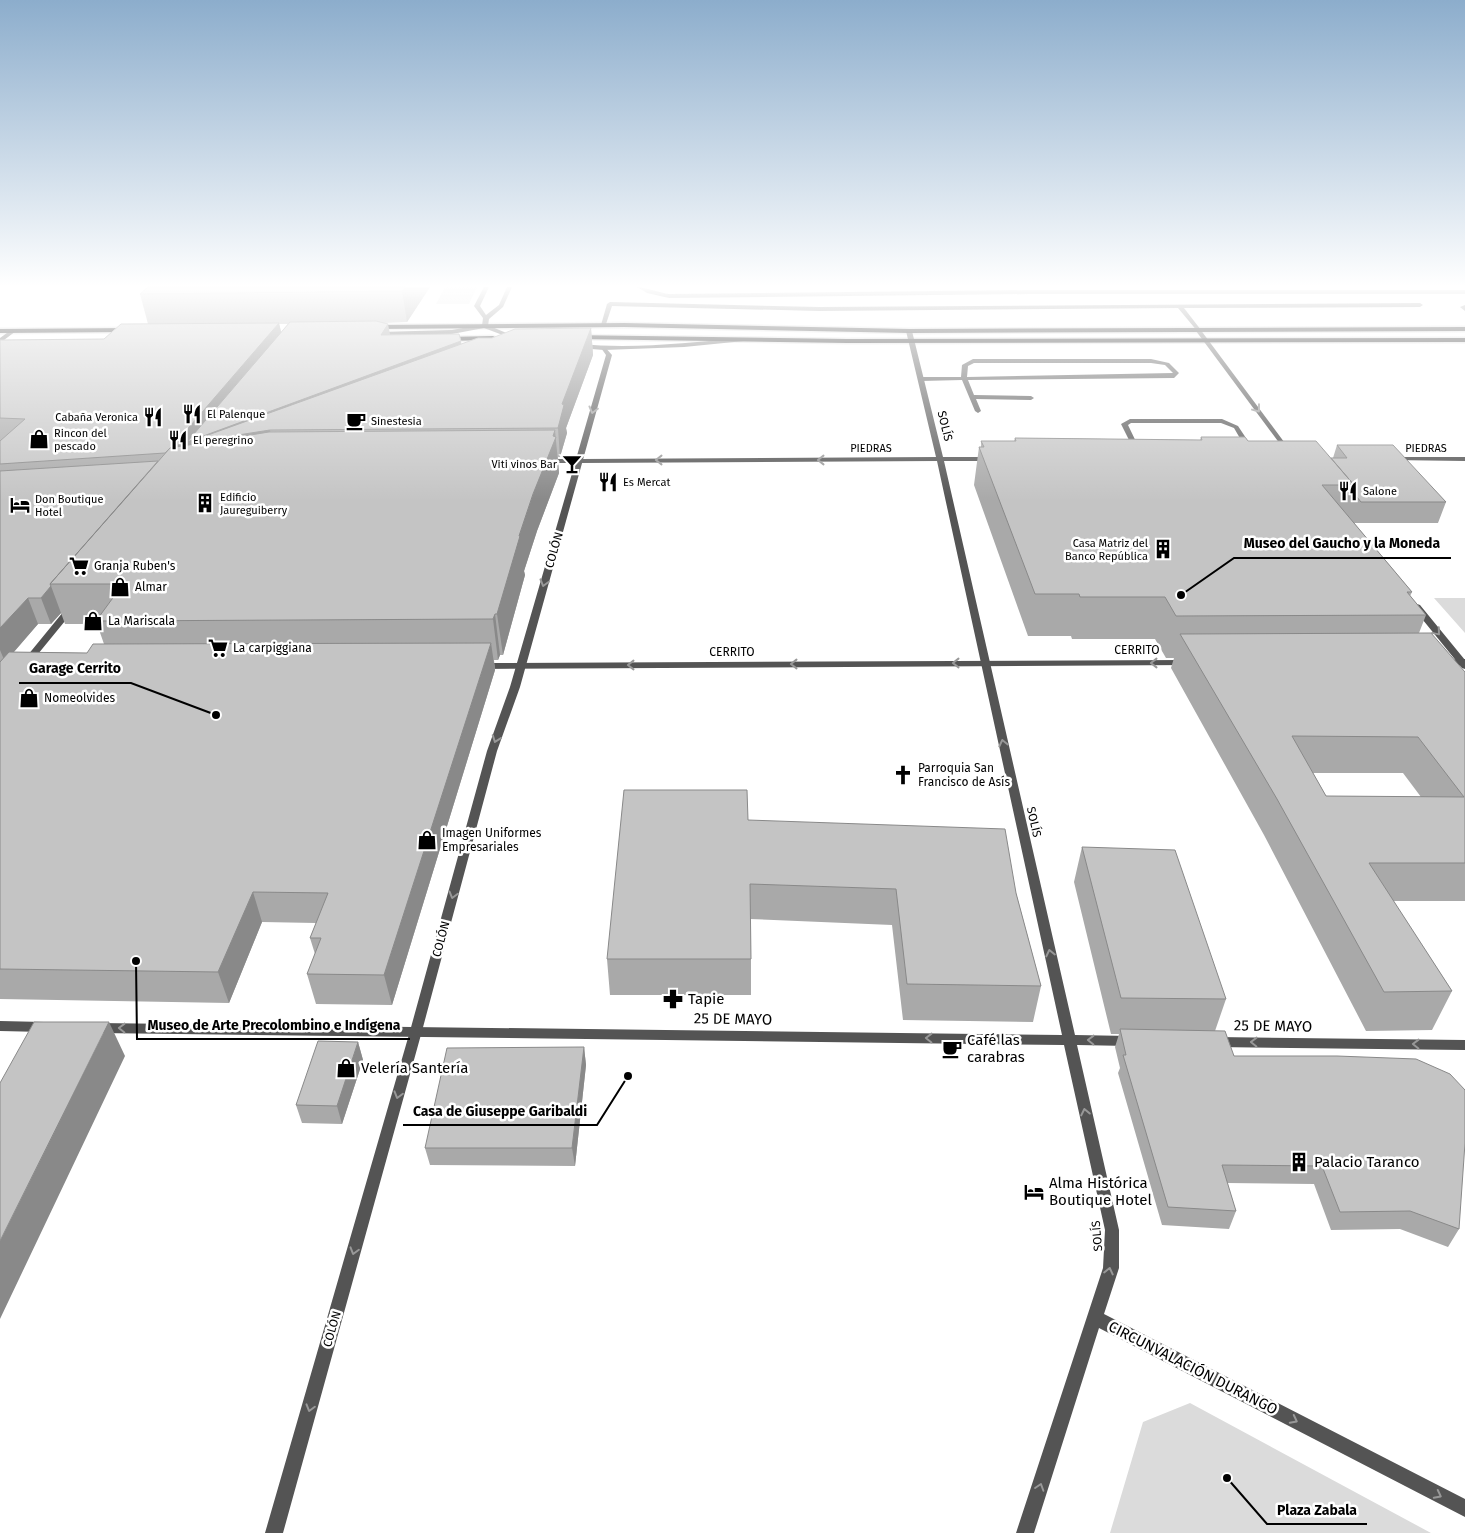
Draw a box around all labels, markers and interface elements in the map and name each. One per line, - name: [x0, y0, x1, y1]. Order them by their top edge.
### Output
- restaurant icon: El Palenque: [181, 403, 203, 425]
- one-way arrow: [1251, 403, 1259, 412]
- restaurant icon: Cabaña Veronica: [142, 406, 164, 428]
- one-way arrow: [589, 406, 599, 414]
- place label: El Palenque: [207, 408, 265, 421]
- street label: SOLÍS: [934, 409, 957, 443]
- cafe icon: Sinestesia: [345, 410, 367, 432]
- place label: Cabaña Veronica: [55, 411, 138, 424]
- place label: Sinestesia: [371, 415, 422, 428]
- place label: Rincon del pescado: [54, 427, 107, 453]
- shop icon: Rincon del pescado: [28, 428, 50, 450]
- restaurant icon: El peregrino: [167, 429, 189, 451]
- place label: El peregrino: [193, 434, 253, 447]
- street label: PIEDRAS: [850, 442, 892, 455]
- street label: PIEDRAS: [1405, 442, 1447, 455]
- bar icon: Viti vinos Bar: [561, 453, 583, 475]
- one-way arrow: [655, 455, 662, 465]
- one-way arrow: [817, 455, 825, 465]
- place label: Viti vinos Bar: [491, 458, 558, 471]
- restaurant icon: Es Mercat: [597, 471, 619, 493]
- place label: Es Mercat: [623, 476, 670, 489]
- restaurant icon: Salone: [1337, 480, 1359, 502]
- place label: Salone: [1363, 485, 1397, 498]
- place label: Edificio Jaureguiberry: [220, 491, 288, 517]
- building icon: Edificio Jaureguiberry: [194, 492, 216, 514]
- place label: Don Boutique Hotel: [35, 493, 103, 519]
- hotel icon: Don Boutique Hotel: [9, 494, 31, 516]
- callout: Museo del Gaucho y la Moneda: [1234, 529, 1451, 558]
- street label: COLÓN: [541, 530, 566, 570]
- text: Museo del Gaucho y la Moneda: [1244, 535, 1440, 552]
- place label: Casa Matriz del Banco República: [1065, 537, 1148, 563]
- building icon: Casa Matriz del Banco República: [1152, 538, 1174, 560]
- supermarket icon: Granja Ruben's: [68, 555, 90, 577]
- place label: Granja Ruben's: [94, 559, 176, 573]
- shop icon: Almar: [109, 576, 131, 598]
- one-way arrow: [539, 579, 549, 587]
- place label: Almar: [135, 580, 167, 594]
- shop icon: La Mariscala: [82, 610, 104, 632]
- place label: La Mariscala: [108, 614, 175, 628]
- one-way arrow: [1432, 626, 1440, 635]
- supermarket icon: La carpiggiana: [207, 637, 229, 659]
- place label: La carpiggiana: [233, 641, 312, 655]
- street label: CERRITO: [1114, 643, 1160, 657]
- street label: CERRITO: [709, 645, 755, 659]
- callout: Garage Cerrito: [19, 654, 131, 683]
- one-way arrow: [952, 658, 960, 668]
- one-way arrow: [1150, 658, 1158, 668]
- one-way arrow: [790, 659, 798, 669]
- text: Garage Cerrito: [29, 660, 121, 677]
- one-way arrow: [627, 660, 635, 670]
- shop icon: Nomeolvides: [18, 687, 40, 709]
- place label: Nomeolvides: [44, 691, 115, 705]
- one-way arrow: [492, 734, 502, 742]
- one-way arrow: [998, 739, 1009, 748]
- place label: Parroquia San Francisco de Asís: [918, 761, 1010, 789]
- church icon: Parroquia San Francisco de Asís: [892, 764, 914, 786]
- street label: SOLÍS: [1024, 805, 1045, 839]
- place label: Imagen Uniformes Empresariales: [442, 826, 542, 854]
- shop icon: Imagen Uniformes Empresariales: [416, 829, 438, 851]
- one-way arrow: [448, 890, 458, 899]
- street label: COLÓN: [429, 919, 453, 959]
- one-way arrow: [1045, 949, 1056, 958]
- pharmacy icon: Tapie: [662, 988, 684, 1010]
- place label: Tapie: [688, 990, 724, 1008]
- street label: 25 DE MAYO: [694, 1009, 772, 1029]
- callout: Museo de Arte Precolombino e Indígena: [137, 1010, 410, 1039]
- street label: 25 DE MAYO: [1234, 1016, 1312, 1036]
- text: Museo de Arte Precolombino e Indígena: [148, 1017, 401, 1034]
- one-way arrow: [118, 1023, 126, 1033]
- place label: Café las carabras: [967, 1031, 1025, 1066]
- one-way arrow: [925, 1033, 932, 1043]
- one-way arrow: [1087, 1035, 1095, 1045]
- one-way arrow: [1250, 1037, 1258, 1047]
- cafe icon: Café las carabras: [941, 1038, 963, 1060]
- one-way arrow: [1412, 1039, 1420, 1049]
- shop icon: Velería Santería: [335, 1057, 357, 1079]
- place label: Velería Santería: [361, 1059, 468, 1077]
- one-way arrow: [393, 1090, 403, 1099]
- callout: Casa de Giuseppe Garibaldi: [403, 1096, 597, 1125]
- text: Casa de Giuseppe Garibaldi: [413, 1103, 587, 1120]
- one-way arrow: [1081, 1107, 1091, 1116]
- building icon: Palacio Taranco: [1288, 1151, 1310, 1173]
- place label: Palacio Taranco: [1314, 1153, 1420, 1171]
- place label: Alma Histórica Boutique Hotel: [1049, 1174, 1152, 1209]
- hotel icon: Alma Histórica Boutique Hotel: [1023, 1181, 1045, 1203]
- street label: SOLÍS: [1088, 1220, 1105, 1252]
- one-way arrow: [349, 1247, 359, 1255]
- one-way arrow: [1103, 1267, 1114, 1276]
- street label: COLÓN: [319, 1309, 344, 1349]
- street label: CIRCUNVALACIÓN DURANGO: [1105, 1317, 1281, 1419]
- one-way arrow: [305, 1403, 315, 1411]
- one-way arrow: [1289, 1414, 1298, 1424]
- one-way arrow: [1035, 1483, 1045, 1491]
- one-way arrow: [1433, 1489, 1442, 1499]
- callout: Plaza Zabala: [1267, 1495, 1367, 1524]
- text: Plaza Zabala: [1277, 1502, 1357, 1519]

